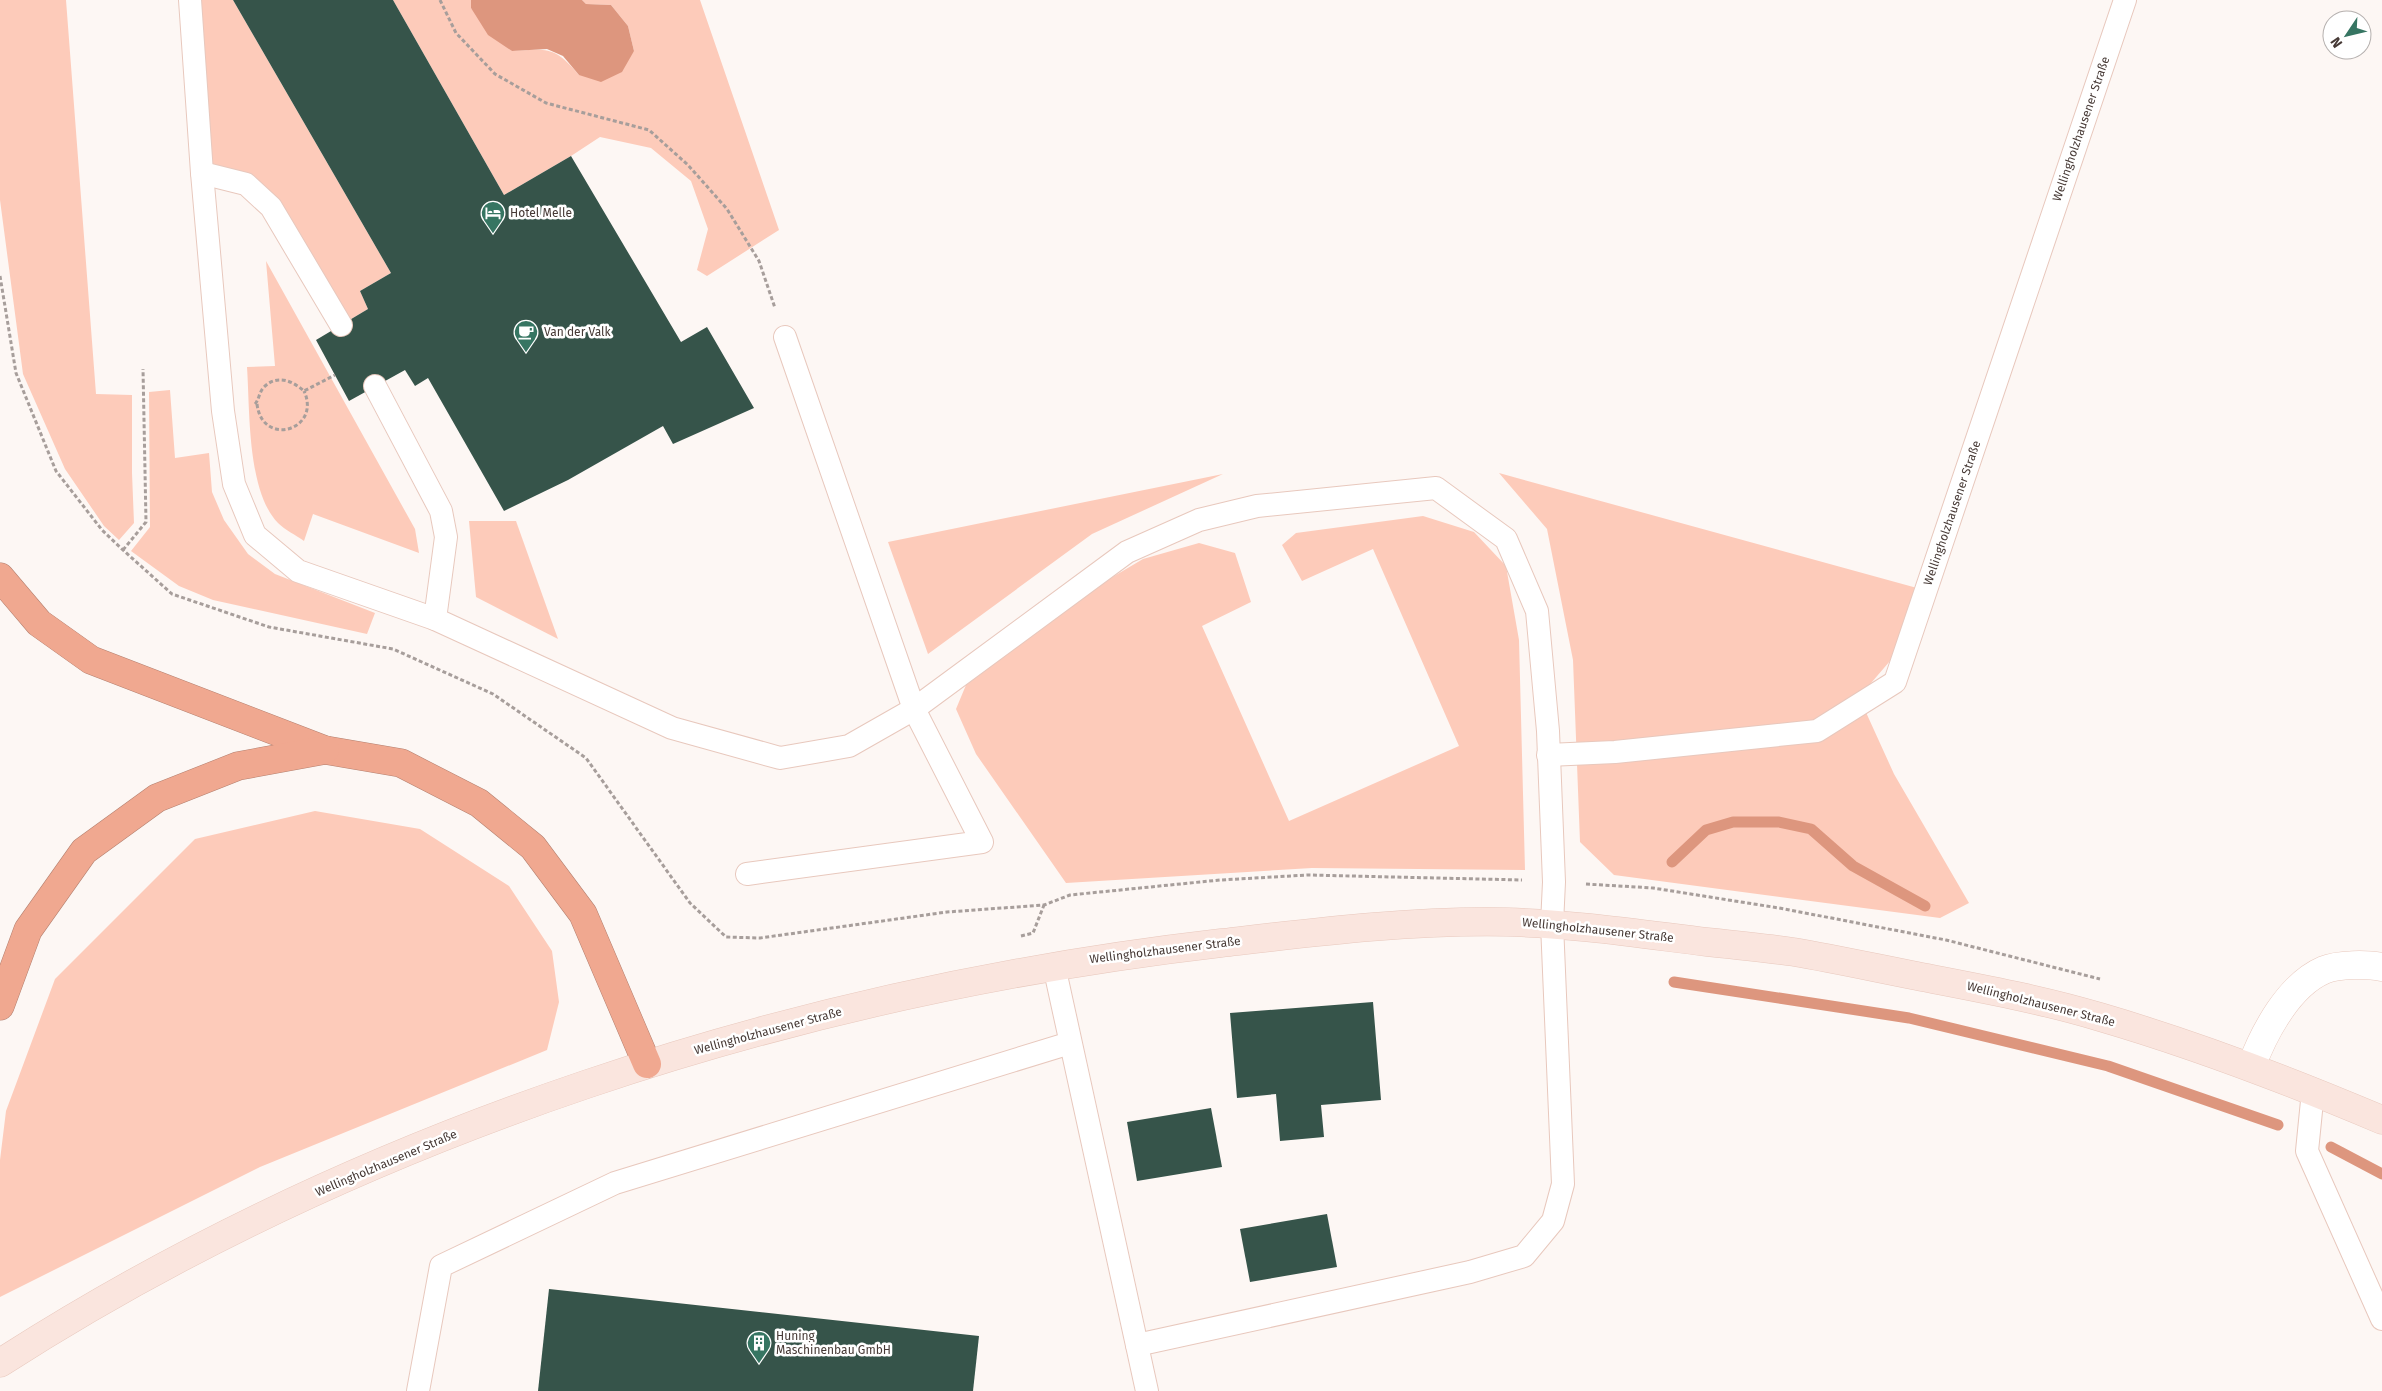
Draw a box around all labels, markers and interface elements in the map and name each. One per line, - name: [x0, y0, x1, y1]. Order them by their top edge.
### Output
- north arrow: [2322, 10, 2372, 60]
- text: N: [2327, 33, 2346, 51]
- street label: Wellingholzhausener Straße: [2050, 55, 2112, 203]
- hotel icon: Hotel Melle: [480, 200, 506, 234]
- place label: Hotel Melle: [510, 206, 572, 220]
- cafe icon: Van der Valk: [513, 319, 539, 353]
- place label: Van der Valk: [544, 325, 612, 339]
- street label: Wellingholzhausener Straße: [1921, 439, 1983, 587]
- street label: Wellingholzhausener Straße: [1522, 915, 1674, 945]
- street label: Wellingholzhausener Straße: [1089, 934, 1241, 966]
- street label: Wellingholzhausener Straße: [1965, 979, 2117, 1029]
- street label: Wellingholzhausener Straße: [693, 1005, 843, 1057]
- street label: Wellingholzhausener Straße: [313, 1127, 459, 1199]
- place label: Huning Maschinenbau GmbH: [776, 1329, 891, 1357]
- building icon: Huning Maschinenbau GmbH: [746, 1330, 772, 1364]

